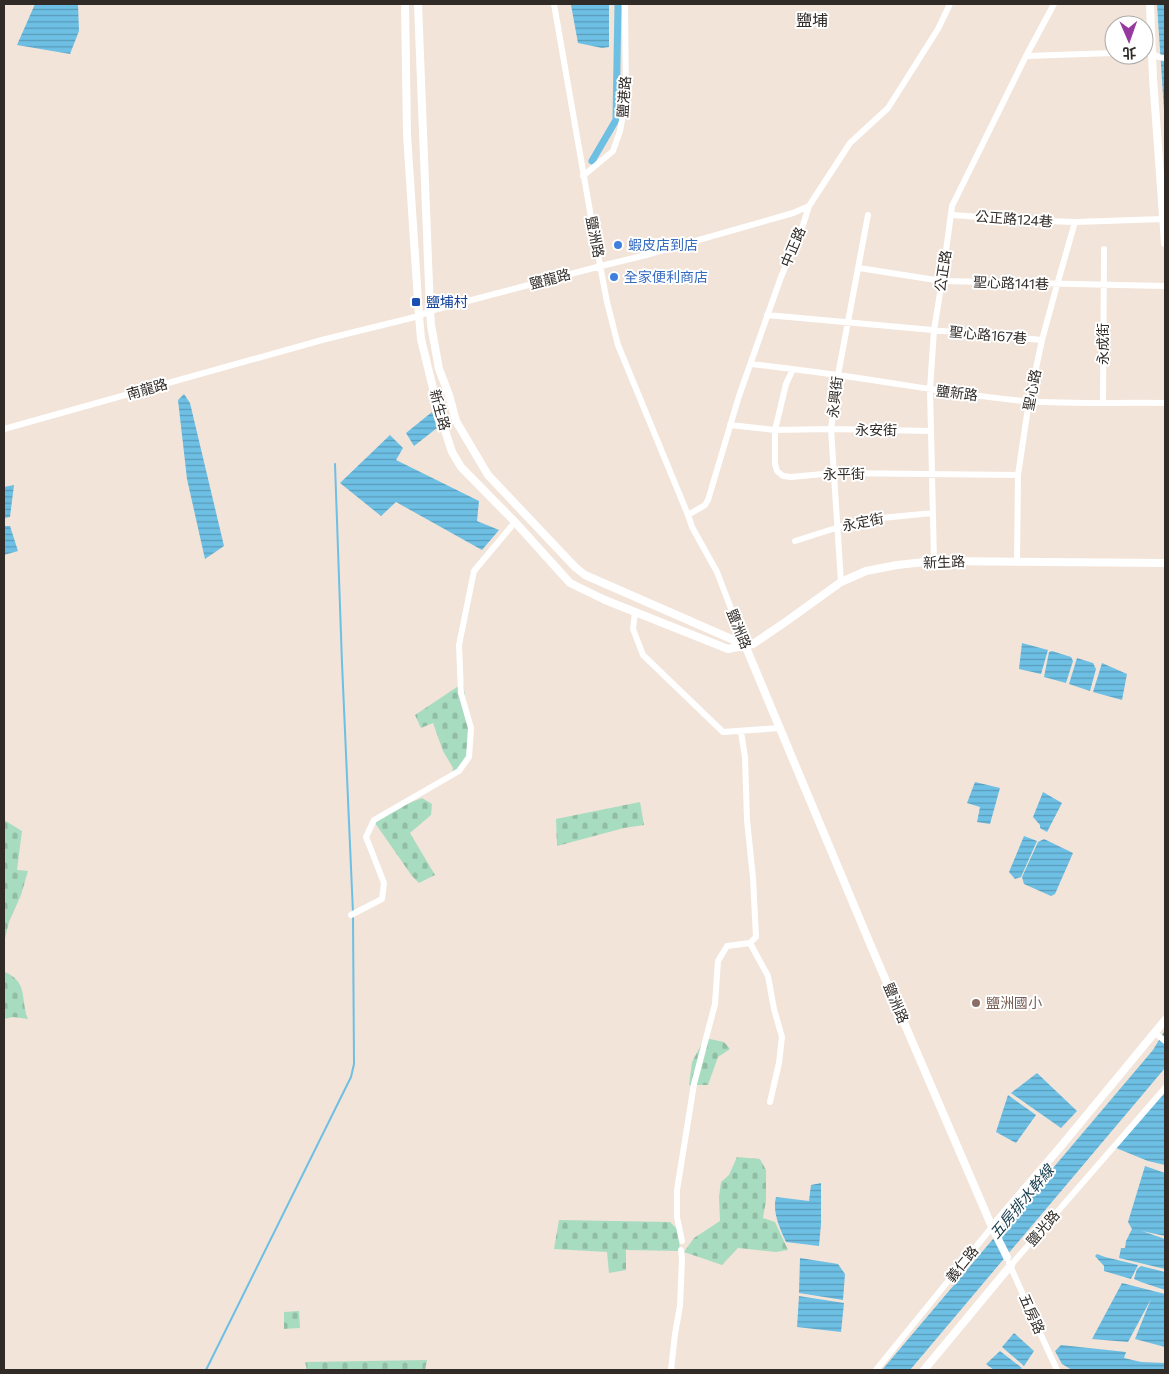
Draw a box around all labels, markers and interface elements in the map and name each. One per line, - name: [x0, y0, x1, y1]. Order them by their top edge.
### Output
- district label: 鹽埔: [796, 10, 828, 29]
- north arrow: [1104, 15, 1154, 65]
- text: 北: [1122, 45, 1137, 62]
- street label: 鹽港路: [614, 75, 633, 119]
- street label: 公正路124巷: [975, 207, 1053, 230]
- street label: 鹽洲路: [583, 215, 608, 259]
- street label: 中正路: [777, 224, 809, 269]
- place label: 蝦皮店到店: [628, 236, 698, 253]
- marker: 蝦皮店到店: [612, 239, 624, 251]
- street label: 公正路: [931, 249, 954, 293]
- street label: 鹽龍路: [527, 265, 572, 292]
- place label: 全家便利商店: [624, 268, 708, 285]
- marker: 全家便利商店: [608, 271, 620, 283]
- street label: 聖心路141巷: [973, 273, 1049, 292]
- place label: 鹽埔村: [426, 293, 468, 310]
- marker: 鹽埔村: [410, 296, 422, 308]
- street label: 聖心路167巷: [949, 323, 1028, 346]
- street label: 永成街: [1094, 323, 1111, 365]
- street label: 聖心路: [1019, 368, 1044, 412]
- street label: 南龍路: [124, 375, 169, 402]
- street label: 永興街: [824, 375, 845, 419]
- street label: 鹽新路: [935, 382, 979, 403]
- street label: 新生路: [427, 387, 454, 432]
- street label: 永安街: [855, 421, 897, 438]
- street label: 永平街: [823, 465, 865, 482]
- street label: 永定街: [841, 509, 885, 534]
- street label: 新生路: [923, 552, 965, 571]
- street label: 鹽洲路: [724, 606, 755, 651]
- street label: 鹽洲路: [880, 980, 912, 1025]
- place label: 鹽洲國小: [986, 994, 1042, 1011]
- marker: 鹽洲國小: [970, 997, 982, 1009]
- water label: 五房排水幹線: [985, 1160, 1058, 1242]
- street label: 鹽光路: [1022, 1206, 1063, 1249]
- street label: 義仁路: [942, 1242, 981, 1285]
- street label: 五房路: [1016, 1291, 1049, 1336]

